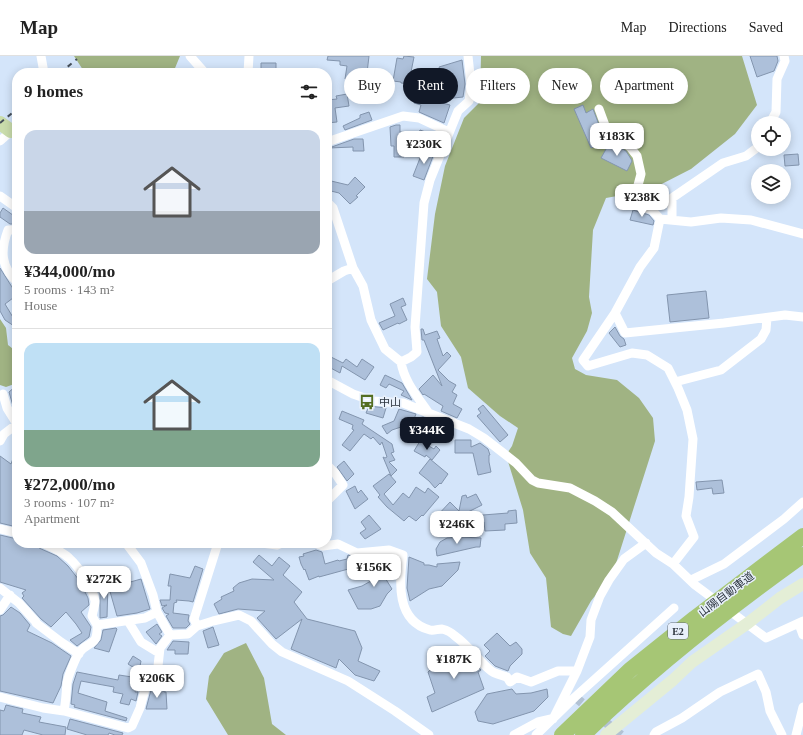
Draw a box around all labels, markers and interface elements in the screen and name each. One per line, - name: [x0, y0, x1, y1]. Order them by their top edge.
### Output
- text: Map: [20, 17, 58, 38]
- text: Map: [621, 20, 646, 35]
- text: Directions: [668, 20, 727, 35]
- text: Saved: [749, 20, 783, 35]
- chip: Buy: [344, 68, 395, 104]
- chip: Rent: [403, 68, 458, 104]
- chip: Filters: [466, 68, 530, 104]
- chip: New: [538, 68, 592, 104]
- chip: Apartment: [600, 68, 688, 104]
- icon: filters: [298, 81, 320, 103]
- text: 9 homes: [24, 82, 83, 101]
- map controls: [751, 116, 791, 204]
- button: locate: [751, 116, 791, 156]
- pin: ¥183K: [589, 123, 645, 157]
- text: ¥183K: [599, 128, 635, 143]
- pin: ¥230K: [396, 131, 452, 165]
- text: ¥230K: [406, 136, 442, 151]
- icon: home: [136, 156, 208, 228]
- button: layers: [751, 164, 791, 204]
- pin: ¥238K: [614, 184, 670, 218]
- text: ¥238K: [624, 189, 660, 204]
- text: ¥344,000/mo: [24, 262, 115, 281]
- text: 5 rooms · 143 m²: [24, 282, 114, 297]
- text: House: [24, 298, 57, 313]
- icon: home: [136, 369, 208, 441]
- bus stop icon: 中山: [358, 393, 376, 411]
- place label: 中山: [379, 396, 401, 408]
- pin: ¥344K: [399, 417, 455, 451]
- text: ¥344K: [409, 422, 445, 437]
- text: ¥272,000/mo: [24, 475, 115, 494]
- text: 3 rooms · 107 m²: [24, 495, 114, 510]
- text: Apartment: [24, 511, 80, 526]
- pin: ¥246K: [429, 511, 485, 545]
- text: ¥246K: [439, 516, 475, 531]
- pin: ¥156K: [346, 554, 402, 588]
- text: ¥156K: [356, 559, 392, 574]
- pin: ¥272K: [76, 566, 132, 600]
- street label: 山陽自動車道: [696, 569, 756, 619]
- text: ¥272K: [86, 571, 122, 586]
- road number: E2: [668, 623, 688, 639]
- pin: ¥187K: [426, 646, 482, 680]
- text: ¥187K: [436, 651, 472, 666]
- pin: ¥206K: [129, 665, 185, 699]
- text: ¥206K: [139, 670, 175, 685]

